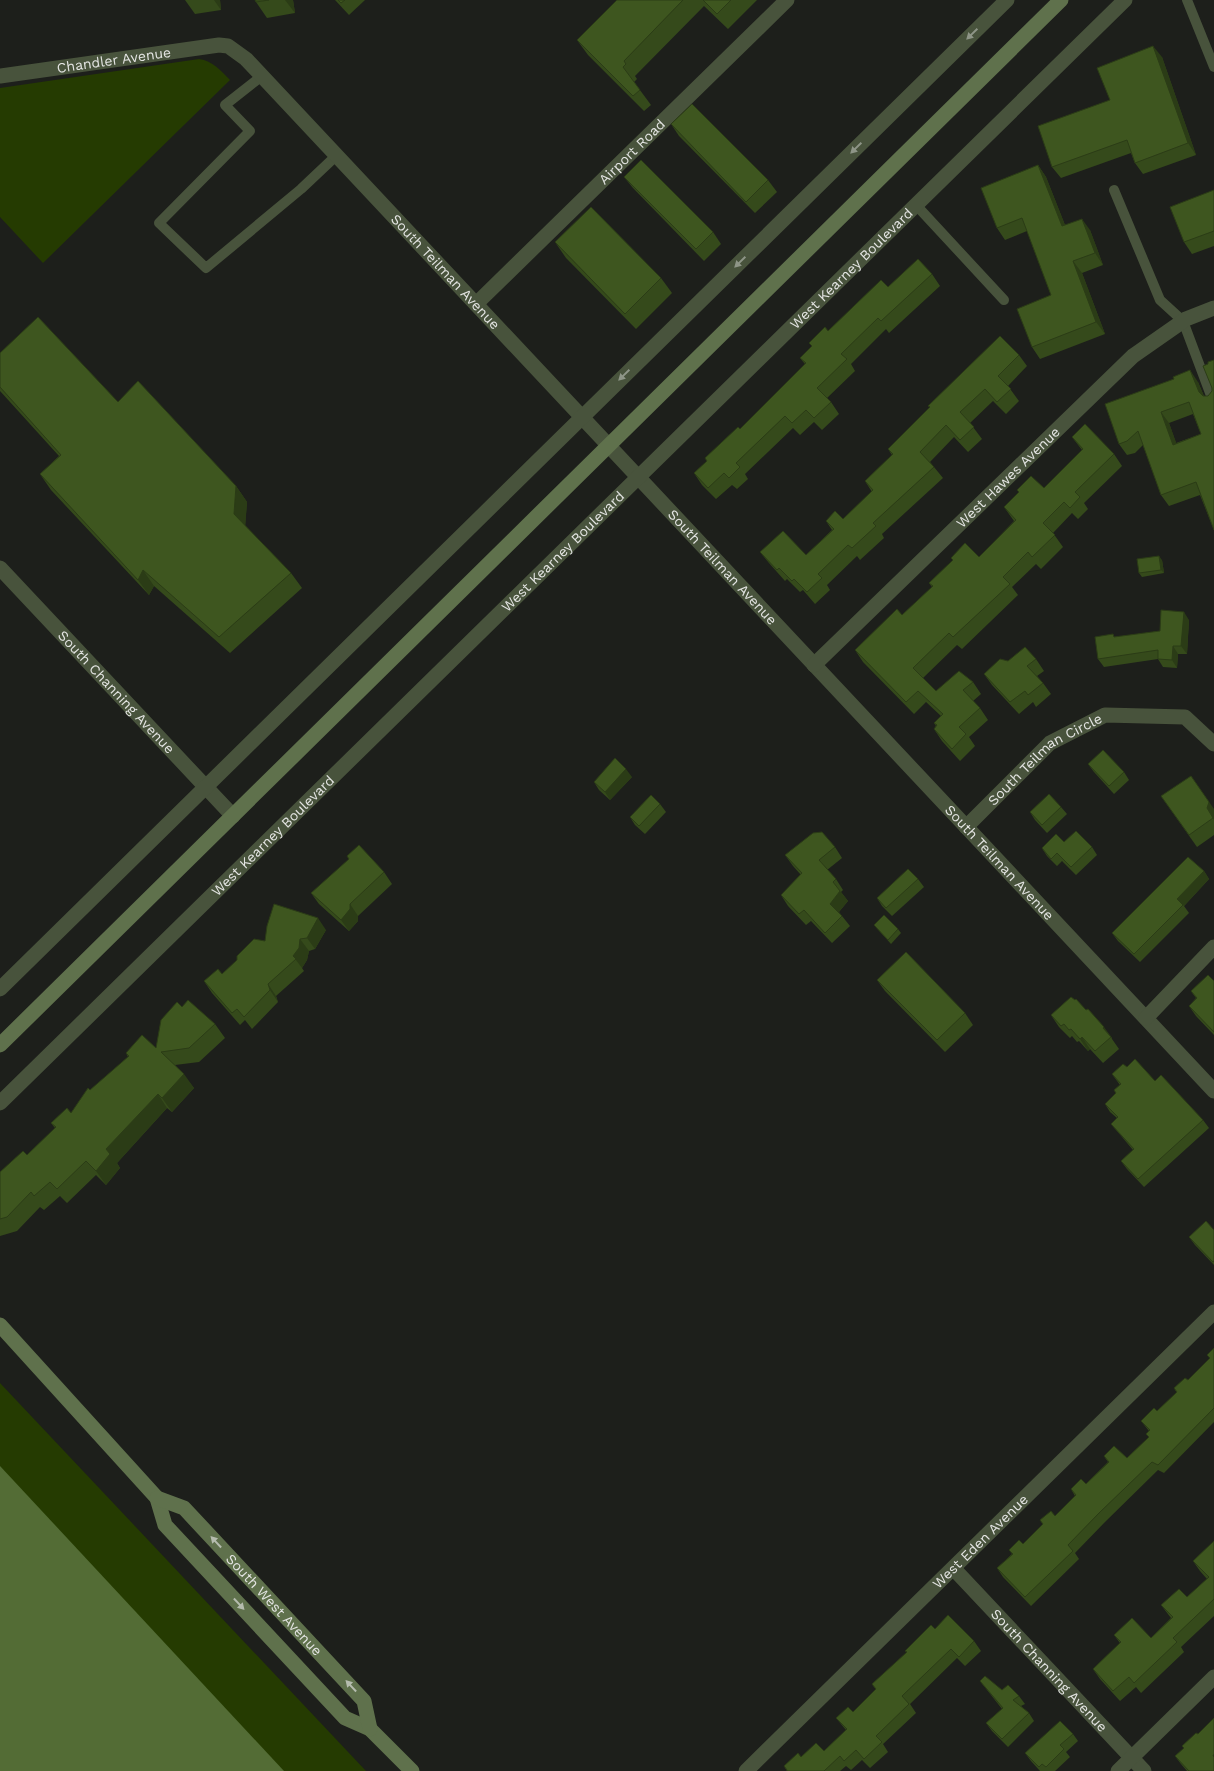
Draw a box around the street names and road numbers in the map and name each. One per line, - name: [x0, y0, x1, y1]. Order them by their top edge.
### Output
- street label: Chandler Avenue: [56, 44, 172, 76]
- street label: Airport Road: [596, 116, 668, 187]
- street label: West Kearney Boulevard: [787, 205, 916, 332]
- street label: South Teilman Avenue: [388, 211, 503, 332]
- street label: West Hawes Avenue: [953, 423, 1063, 531]
- street label: West Kearney Boulevard: [498, 488, 627, 615]
- street label: South Teilman Avenue: [665, 506, 780, 628]
- street label: South Channing Avenue: [55, 627, 178, 757]
- street label: South Teilman Circle: [984, 710, 1105, 809]
- street label: West Kearney Boulevard: [208, 772, 337, 899]
- street label: South Teilman Avenue: [942, 802, 1057, 923]
- street label: West Eden Avenue: [929, 1491, 1031, 1592]
- street label: South West Avenue: [223, 1551, 325, 1659]
- street label: South Channing Avenue: [988, 1606, 1111, 1735]

